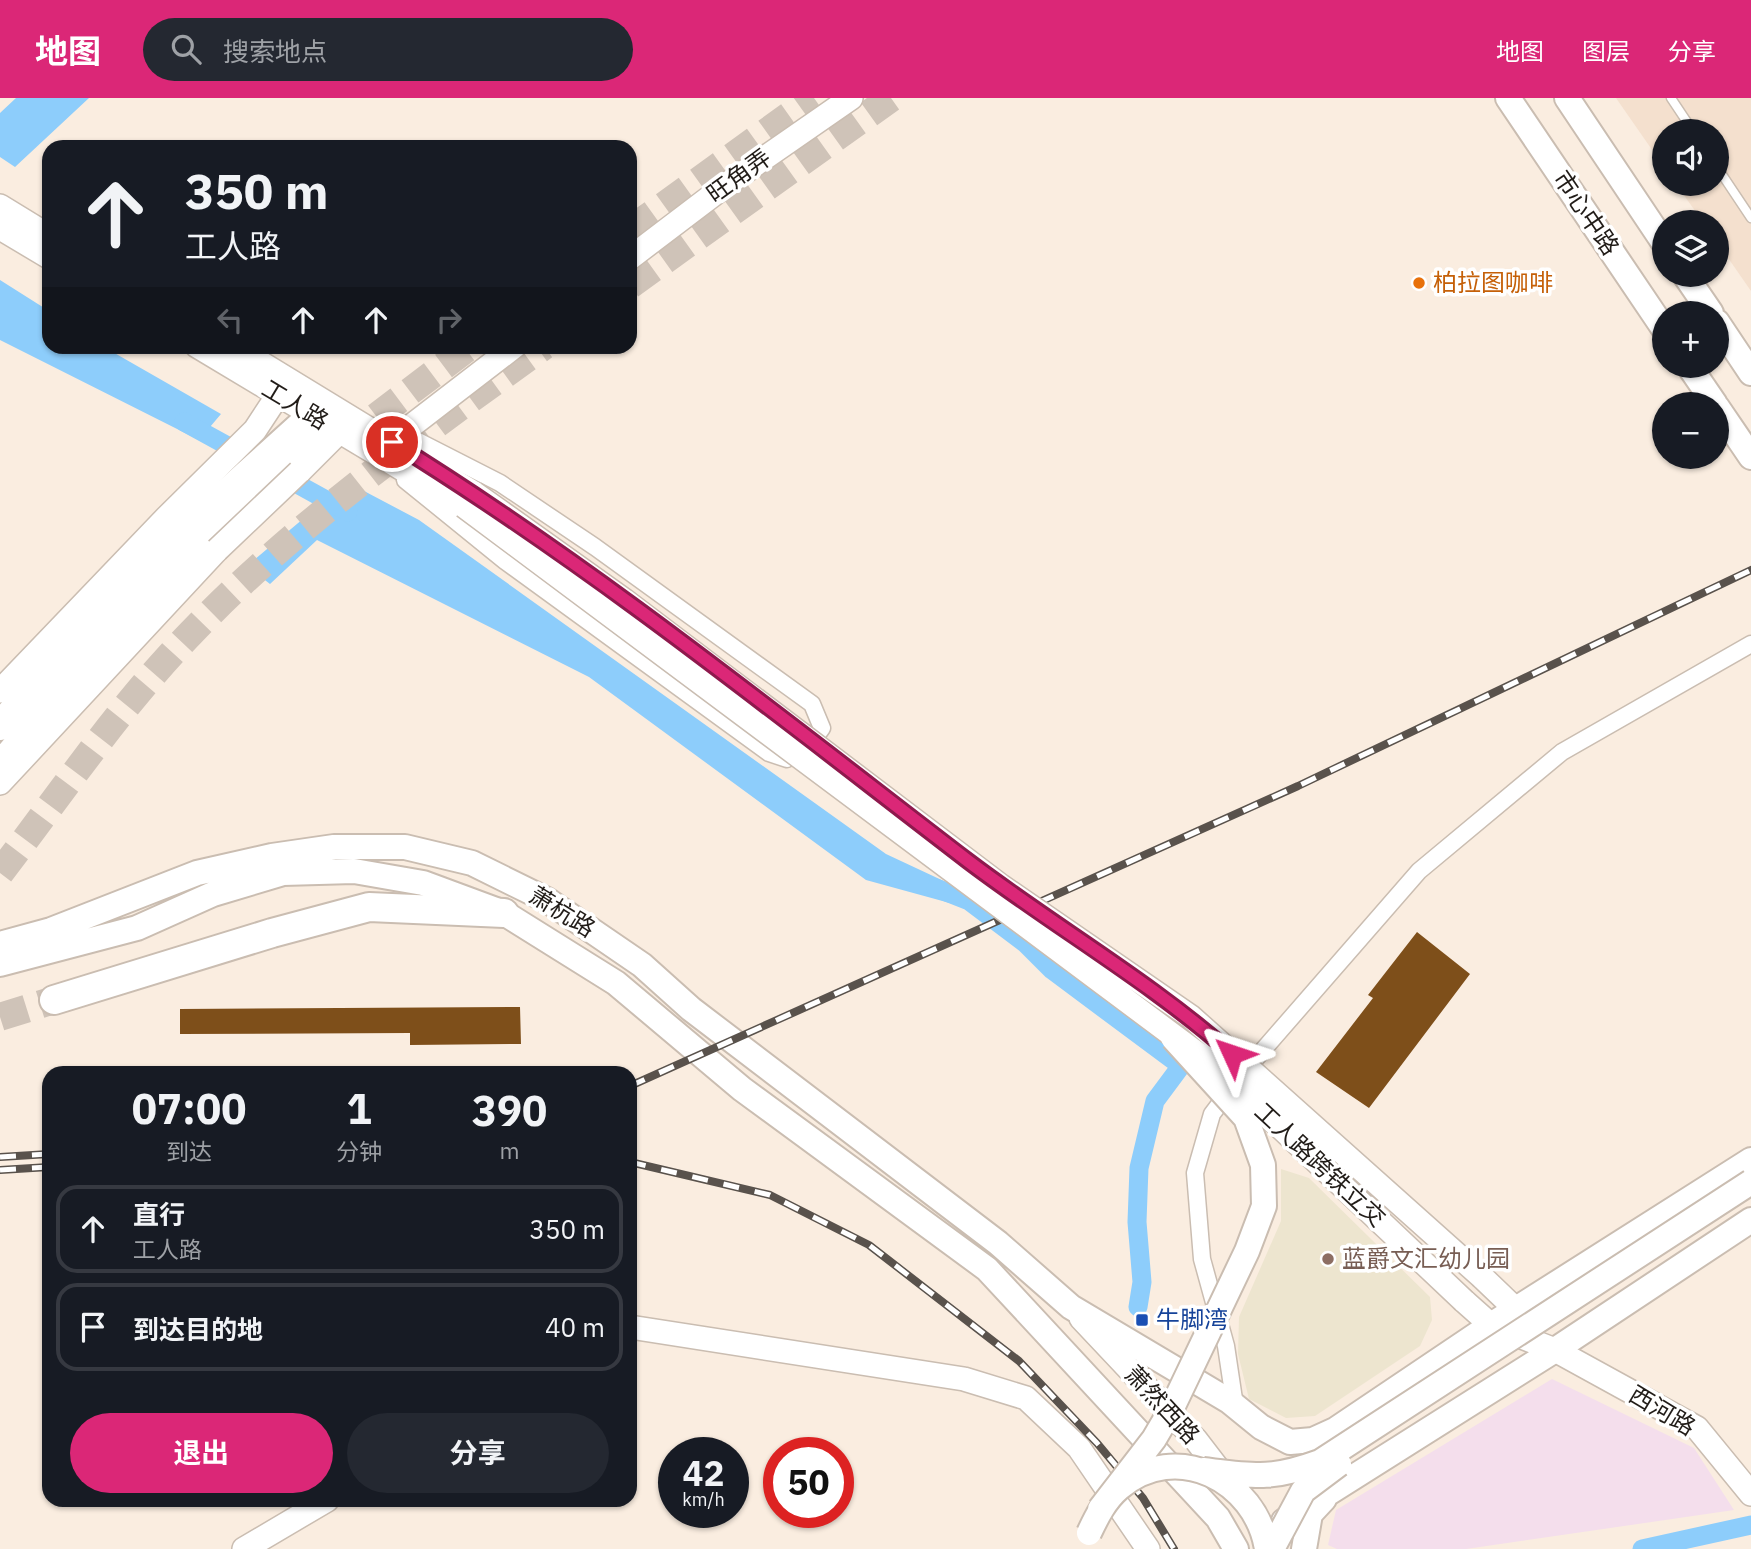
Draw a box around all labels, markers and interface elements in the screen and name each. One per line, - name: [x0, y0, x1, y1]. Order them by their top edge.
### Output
- search box: [143, 18, 633, 81]
- text: 地图: [35, 29, 101, 72]
- icon: search: [167, 30, 205, 68]
- text: 搜索地点: [223, 34, 327, 68]
- text: 地图: [1496, 35, 1544, 67]
- text: 图层: [1582, 35, 1630, 67]
- text: 分享: [1668, 35, 1716, 67]
- map controls: [1652, 119, 1729, 469]
- button: sound: [1652, 119, 1729, 196]
- street label: 旺角弄: [700, 141, 777, 209]
- text: 350 m: [185, 159, 329, 222]
- street label: 市心中路: [1547, 164, 1627, 261]
- icon: ahead: [70, 168, 161, 259]
- button: layers: [1652, 210, 1729, 287]
- text: 工人路: [185, 225, 281, 267]
- place label: 柏拉图咖啡: [1433, 266, 1553, 298]
- marker: 柏拉图咖啡: [1411, 275, 1427, 291]
- icon: left: [211, 301, 249, 339]
- icon: ahead: [284, 301, 322, 339]
- icon: ahead: [357, 301, 395, 339]
- icon: right: [430, 301, 468, 339]
- button: +: [1652, 301, 1729, 378]
- street label: 工人路: [256, 372, 335, 436]
- button: −: [1652, 392, 1729, 469]
- pin: [362, 412, 422, 472]
- icon: arrive: [373, 423, 411, 461]
- street label: 萧杭路: [524, 879, 602, 944]
- position arrow: [1195, 1017, 1269, 1091]
- text: 07:00: [132, 1081, 246, 1136]
- text: 1: [346, 1081, 372, 1136]
- text: 390: [472, 1083, 547, 1138]
- street label: 工人路跨铁立交: [1248, 1095, 1393, 1233]
- text: m: [499, 1135, 520, 1165]
- text: 到达: [166, 1136, 212, 1166]
- text: 分钟: [336, 1136, 382, 1166]
- text: 直行: [133, 1197, 185, 1231]
- icon: ahead: [74, 1210, 112, 1248]
- text: 350 m: [529, 1212, 605, 1246]
- text: 工人路: [133, 1234, 202, 1264]
- place label: 蓝爵文汇幼儿园: [1342, 1242, 1510, 1274]
- marker: 蓝爵文汇幼儿园: [1320, 1251, 1336, 1267]
- place label: 牛脚湾: [1156, 1303, 1228, 1335]
- icon: arrive: [74, 1308, 112, 1346]
- text: 40 m: [545, 1310, 605, 1344]
- text: 到达目的地: [133, 1312, 263, 1346]
- marker: 牛脚湾: [1134, 1312, 1150, 1328]
- street label: 萧然西路: [1118, 1358, 1207, 1450]
- street label: 西河路: [1623, 1378, 1702, 1442]
- button: 退出: [70, 1413, 333, 1493]
- button: 分享: [347, 1413, 609, 1493]
- speed limit sign: 50: [763, 1437, 854, 1528]
- text: 42: [682, 1450, 725, 1496]
- text: km/h: [682, 1488, 725, 1511]

